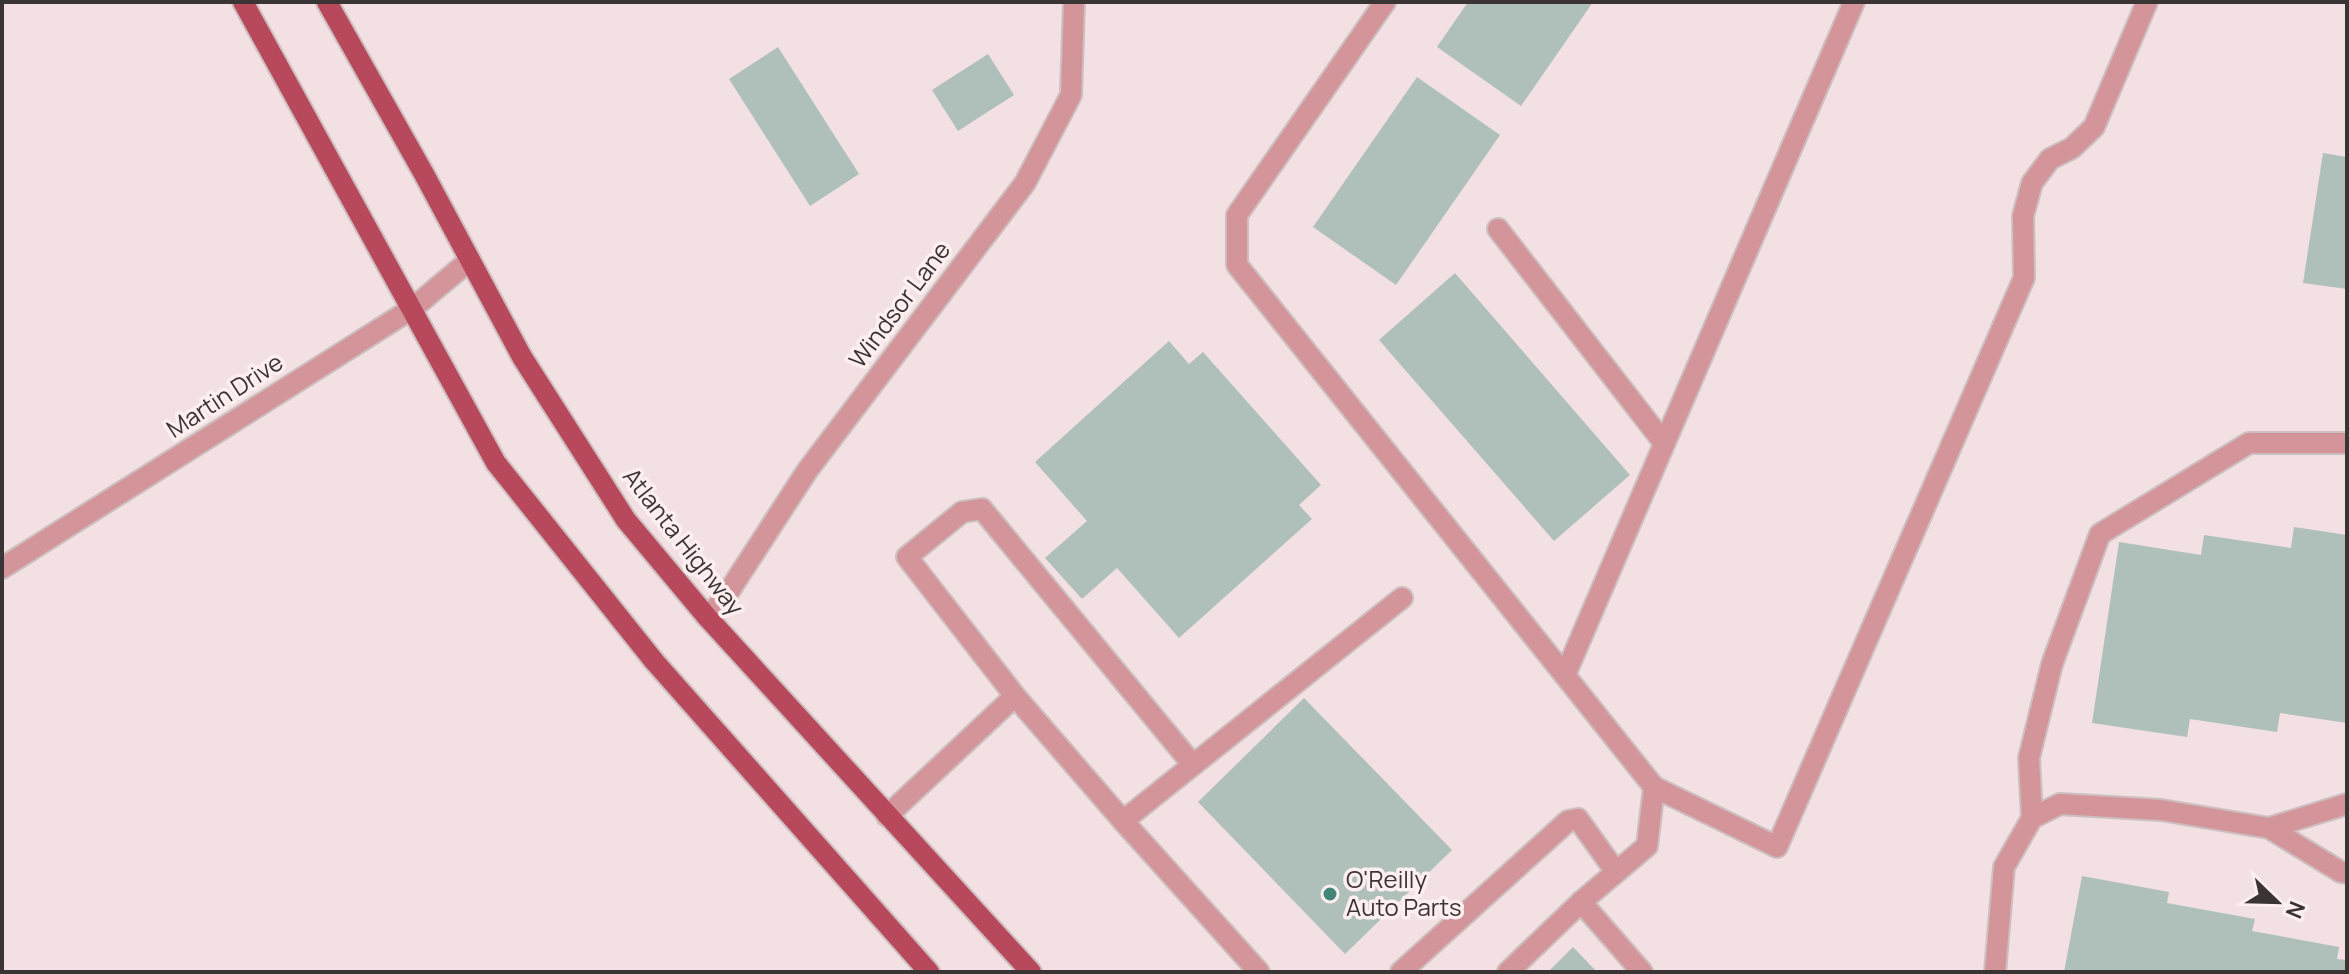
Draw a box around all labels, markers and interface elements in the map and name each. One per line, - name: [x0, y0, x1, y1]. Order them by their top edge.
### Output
- street label: Windsor Lane: [840, 234, 957, 374]
- street label: Martin Drive: [160, 345, 289, 445]
- street label: Atlanta Highway: [616, 460, 752, 622]
- place label: O'Reilly Auto Parts: [1346, 862, 1462, 923]
- north arrow: [2237, 862, 2317, 942]
- marker: O'Reilly Auto Parts: [1321, 885, 1339, 903]
- text: N: [2279, 897, 2312, 923]

